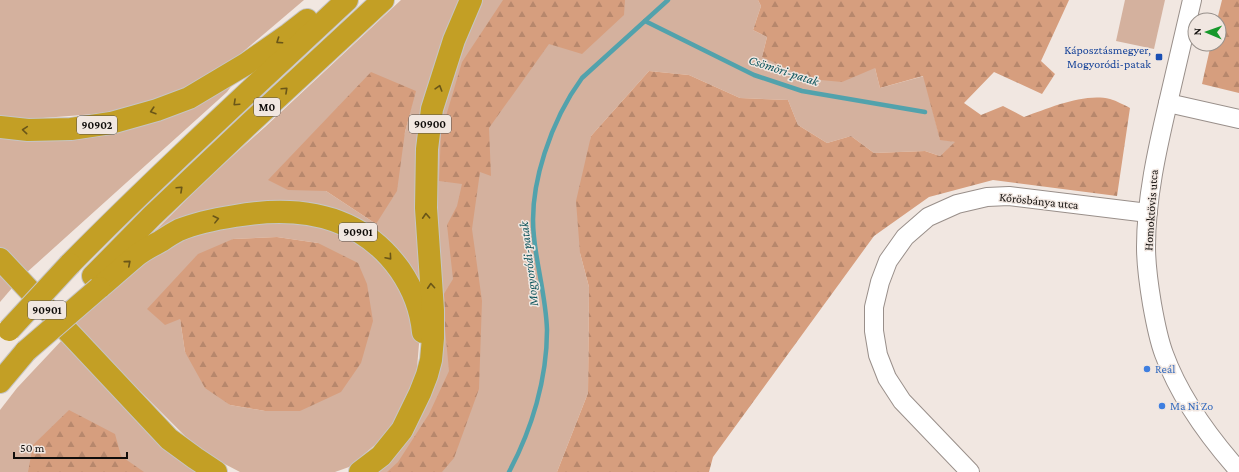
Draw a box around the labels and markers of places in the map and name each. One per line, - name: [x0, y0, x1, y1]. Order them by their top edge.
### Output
- place label: Káposztásmegyer, Mogyoródi-patak: [1064, 43, 1151, 71]
- marker: Káposztásmegyer, Mogyoródi-patak: [1154, 52, 1164, 62]
- place label: Reál: [1155, 362, 1175, 376]
- marker: Reál: [1142, 364, 1152, 374]
- place label: Ma Ni Zo: [1170, 399, 1213, 413]
- marker: Ma Ni Zo: [1157, 401, 1167, 411]

